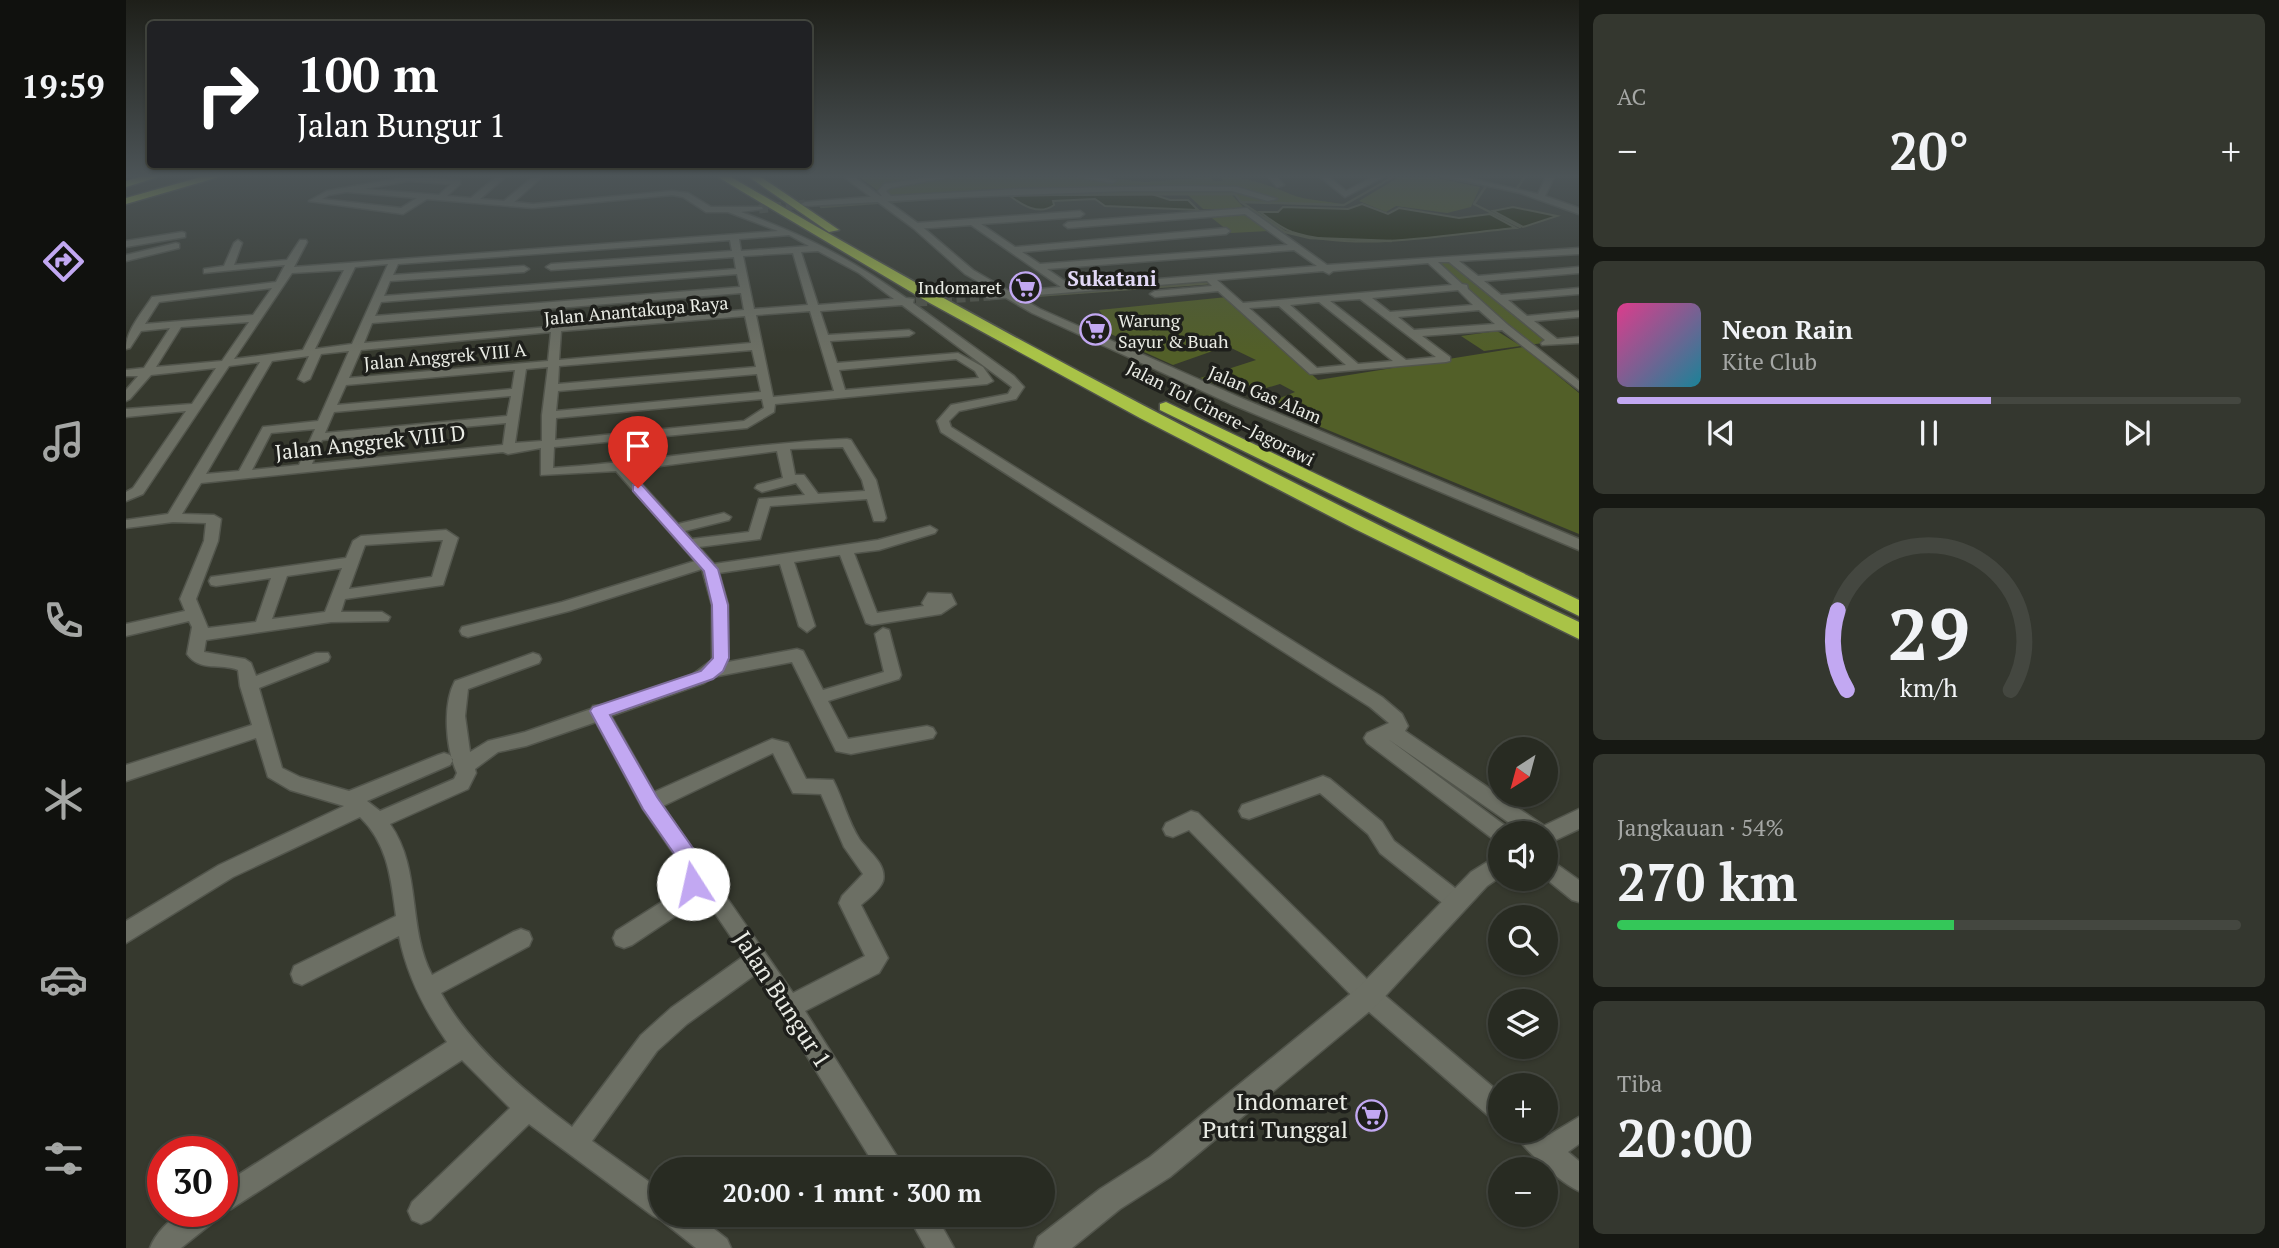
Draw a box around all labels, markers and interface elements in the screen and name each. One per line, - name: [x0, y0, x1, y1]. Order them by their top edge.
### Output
- text: 100 m: [297, 41, 439, 106]
- icon: right: [182, 49, 273, 140]
- text: 19:59: [21, 65, 105, 107]
- text: AC: [1617, 81, 1646, 112]
- text: Jalan Bungur 1: [297, 104, 506, 146]
- text: 20°: [1889, 116, 1969, 185]
- text: −: [1617, 126, 1637, 176]
- text: +: [2221, 126, 2241, 176]
- icon: directions: [39, 237, 88, 286]
- district label: Sukatani: [1067, 264, 1157, 292]
- supermarket icon: Indomaret: [1008, 270, 1042, 304]
- place label: Indomaret: [918, 275, 1002, 299]
- street label: Jalan Anantakupa Raya: [543, 290, 729, 330]
- place label: Warung Sayur & Buah: [1118, 308, 1229, 353]
- text: Neon Rain: [1722, 312, 1853, 346]
- supermarket icon: Warung Sayur & Buah: [1078, 313, 1112, 347]
- street label: Jalan Anggrek VIII A: [363, 337, 528, 375]
- text: Kite Club: [1722, 346, 1817, 377]
- street label: Jalan Tol Cinere–Jagorawi: [1123, 355, 1319, 471]
- street label: Jalan Gas Alam: [1205, 359, 1326, 429]
- icon: previous: [1702, 414, 1740, 452]
- icon: pause: [1910, 414, 1948, 452]
- icon: next: [2118, 414, 2156, 452]
- pin: [608, 416, 668, 488]
- icon: music: [39, 417, 88, 466]
- street label: Jalan Anggrek VIII D: [273, 418, 467, 466]
- icon: arrive: [619, 427, 657, 465]
- text: 29: [1888, 584, 1970, 681]
- icon: phone: [39, 596, 88, 645]
- text: km/h: [1900, 671, 1958, 704]
- north arrow: [1488, 737, 1558, 807]
- map controls: [1488, 737, 1558, 1227]
- icon: climate: [39, 775, 88, 824]
- text: Jangkauan · 54%: [1617, 812, 1784, 843]
- button: sound: [1488, 821, 1558, 891]
- position arrow: [656, 847, 730, 921]
- text: 270 km: [1617, 847, 1798, 916]
- button: search: [1488, 905, 1558, 975]
- street label: Jalan Bungur 1: [727, 925, 839, 1073]
- icon: car: [39, 955, 88, 1004]
- button: layers: [1488, 989, 1558, 1059]
- text: Tiba: [1617, 1068, 1662, 1099]
- button: +: [1488, 1073, 1558, 1143]
- place label: Indomaret Putri Tunggal: [1202, 1085, 1348, 1145]
- supermarket icon: Indomaret Putri Tunggal: [1354, 1098, 1388, 1132]
- text: 20:00: [1617, 1103, 1752, 1172]
- icon: filters: [39, 1134, 88, 1183]
- speed limit sign: 30: [147, 1136, 238, 1227]
- button: −: [1488, 1157, 1558, 1227]
- text: 20:00 · 1 mnt · 300 m: [722, 1175, 982, 1209]

